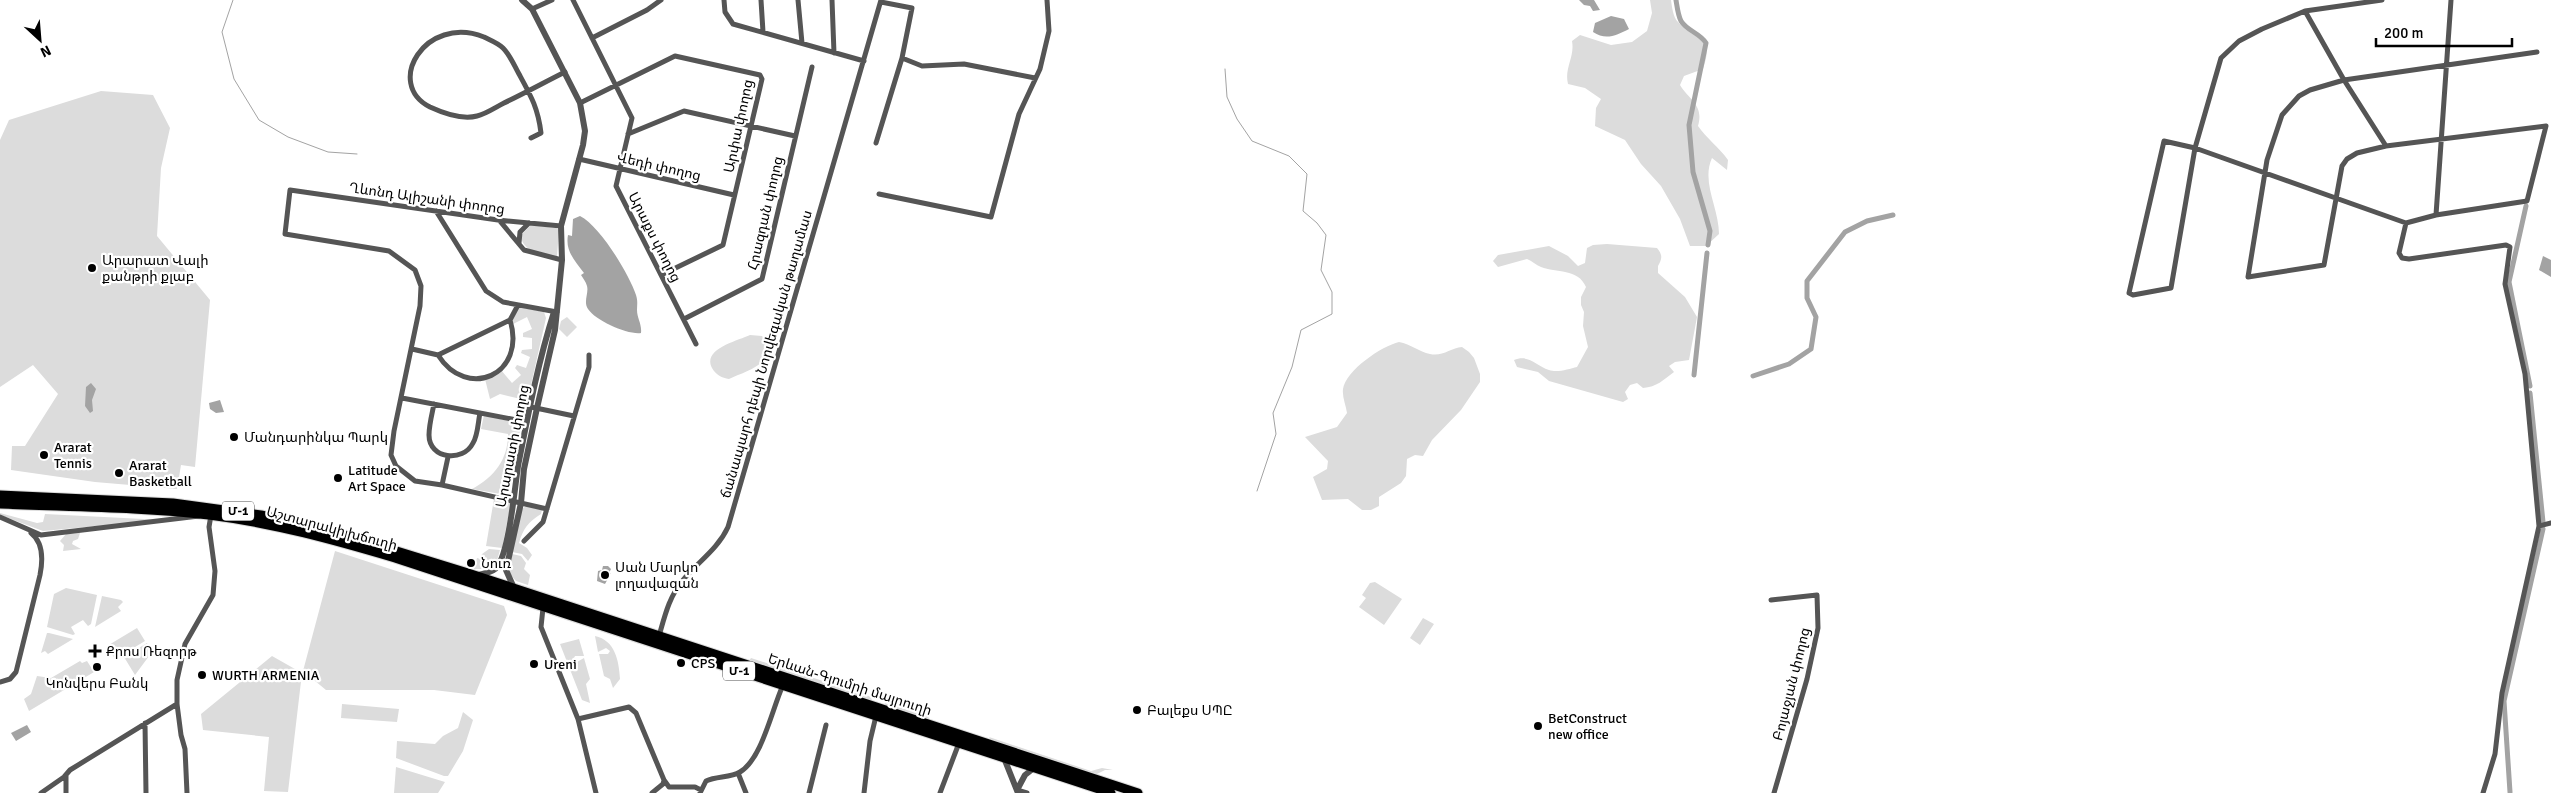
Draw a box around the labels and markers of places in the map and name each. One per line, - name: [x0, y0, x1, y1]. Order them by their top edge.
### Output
- place label: Արարատ Վալի քանթրի քլաբ: [102, 252, 209, 285]
- marker: Արարատ Վալի քանթրի քլաբ: [86, 262, 98, 274]
- place label: Մանդարինկա Պարկ: [244, 429, 388, 446]
- marker: Մանդարինկա Պարկ: [228, 431, 240, 443]
- place label: Ararat Tennis: [54, 439, 92, 472]
- marker: Ararat Tennis: [38, 449, 50, 461]
- place label: Ararat Basketball: [129, 457, 192, 490]
- place label: Latitude Art Space: [348, 462, 406, 495]
- marker: Ararat Basketball: [113, 467, 125, 479]
- marker: Latitude Art Space: [332, 472, 344, 484]
- place label: Նուռ: [481, 555, 511, 572]
- marker: Նուռ: [465, 557, 477, 569]
- place label: Սան Մարկո լողավազան: [615, 559, 699, 592]
- marker: Սան Մարկո լողավազան: [599, 569, 611, 581]
- place label: Քրոս Ռեզորթ: [106, 643, 197, 660]
- marker: Քրոս Ռեզորթ: [88, 644, 102, 658]
- place label: CPS: [691, 655, 715, 672]
- place label: Ureni: [544, 656, 577, 673]
- marker: CPS: [675, 657, 687, 669]
- marker: Ureni: [528, 658, 540, 670]
- marker: Կոնվերս Բանկ: [91, 661, 103, 673]
- place label: WURTH ARMENIA: [212, 667, 320, 684]
- marker: WURTH ARMENIA: [196, 669, 208, 681]
- place label: Կոնվերս Բանկ: [46, 675, 148, 692]
- place label: Բալեքս ՍՊԸ: [1147, 702, 1232, 719]
- marker: Բալեքս ՍՊԸ: [1131, 704, 1143, 716]
- place label: BetConstruct new office: [1548, 710, 1627, 743]
- marker: BetConstruct new office: [1532, 720, 1544, 732]

